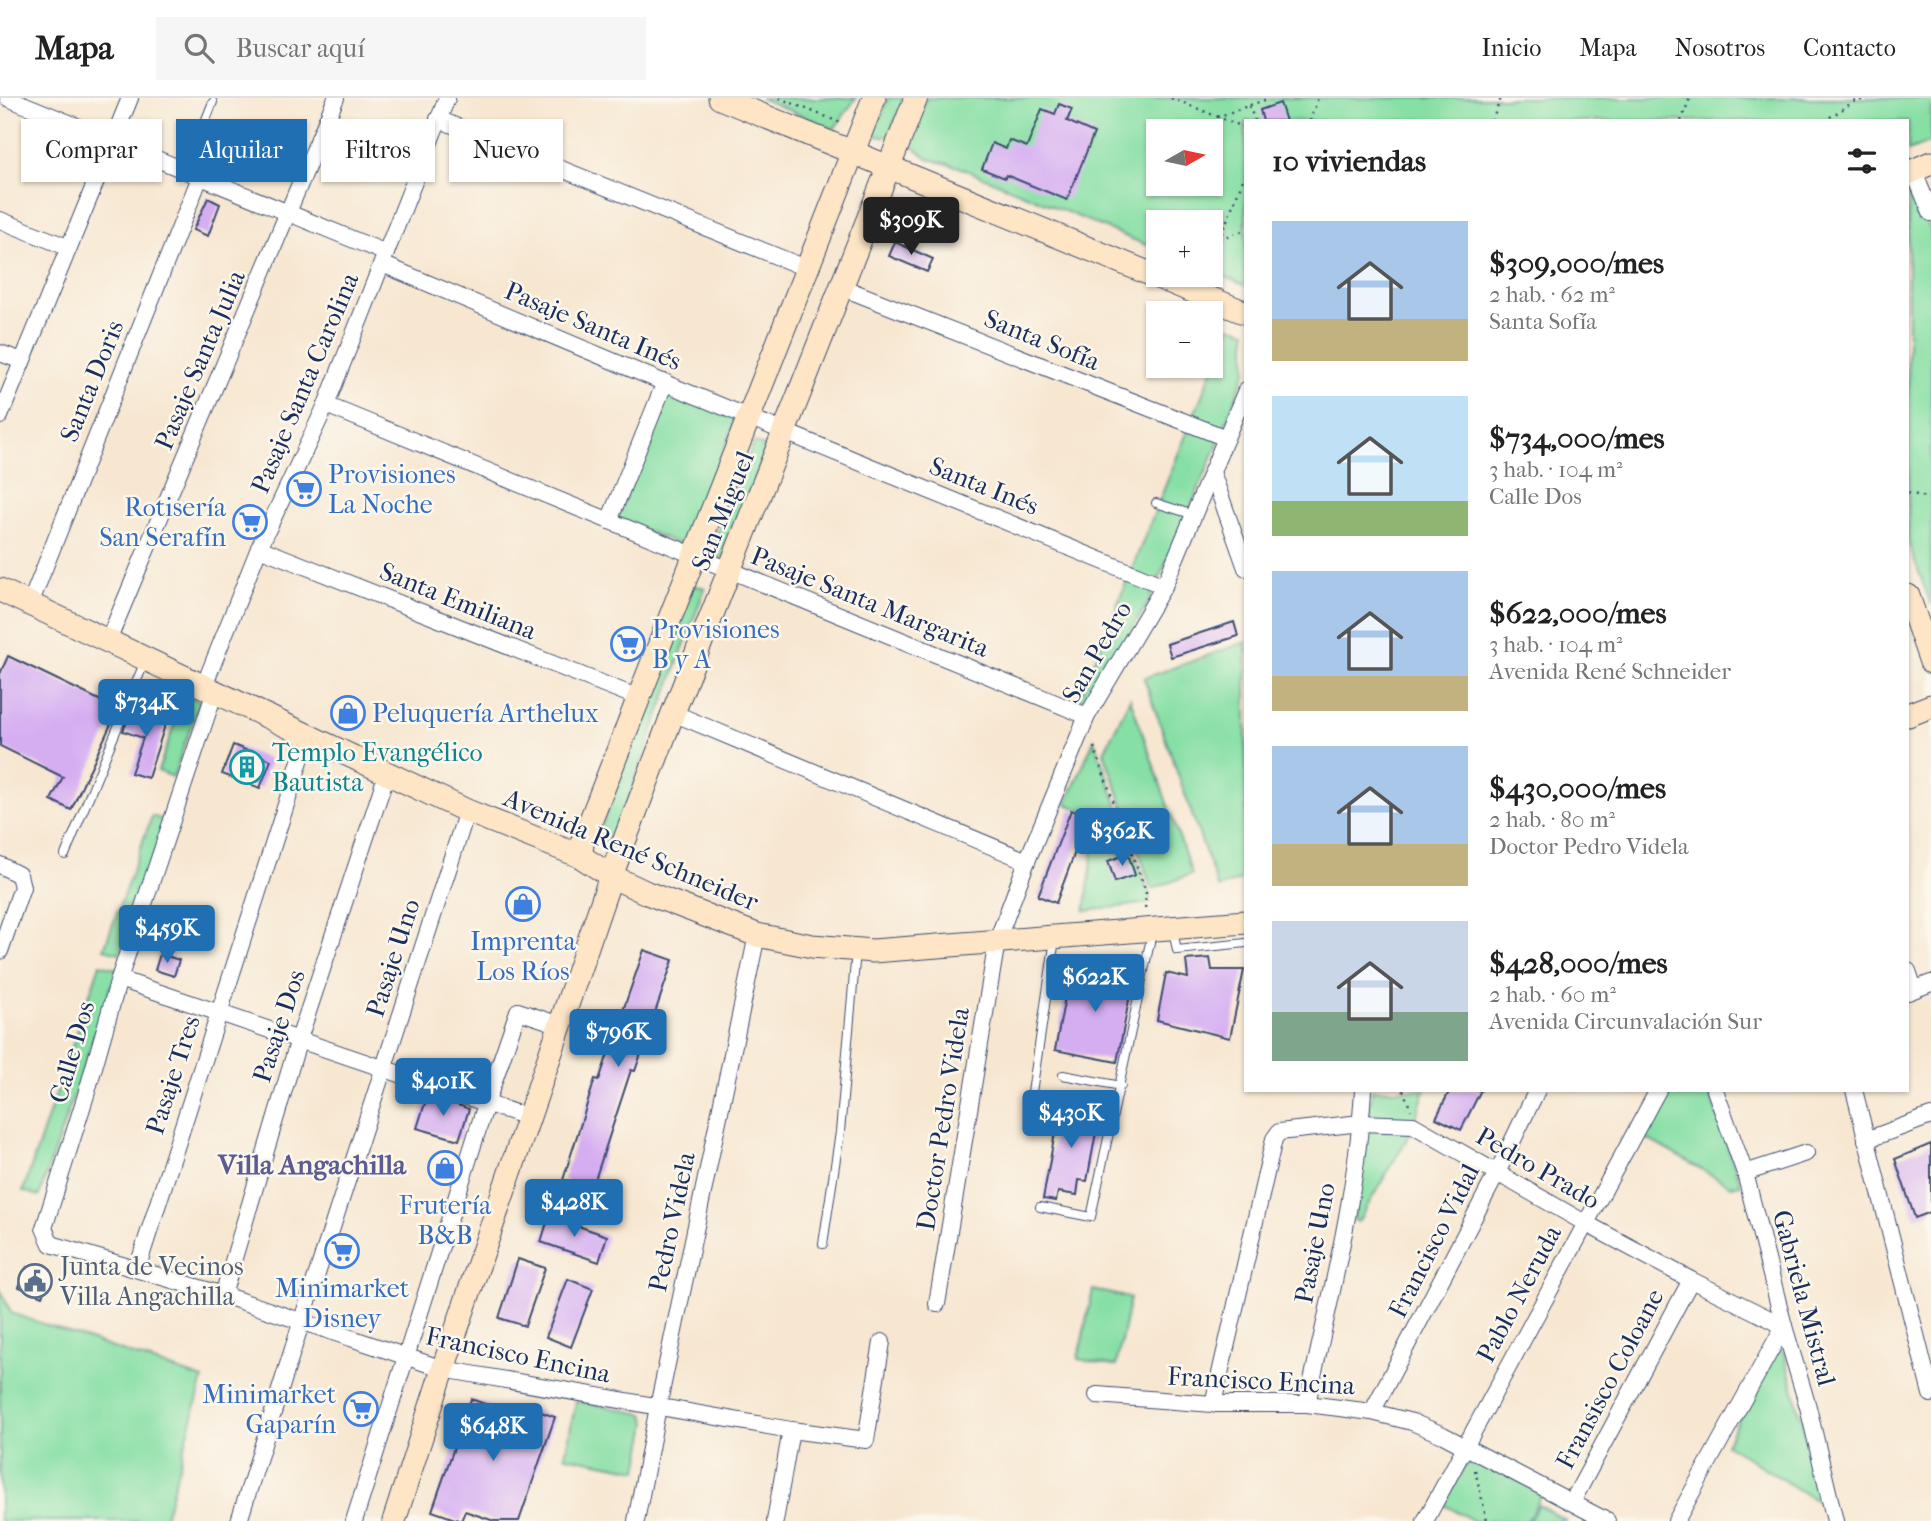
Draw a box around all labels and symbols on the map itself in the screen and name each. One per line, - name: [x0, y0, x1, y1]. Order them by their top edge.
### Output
- north arrow: [1146, 119, 1223, 196]
- pin: $309K: [862, 198, 960, 257]
- street label: Pasaje Santa Julia: [148, 265, 252, 455]
- street label: Pasaje Santa Carolina: [244, 267, 366, 498]
- street label: Pasaje Santa Inés: [500, 275, 686, 377]
- street label: Santa Sofía: [980, 303, 1105, 378]
- street label: Santa Doris: [54, 316, 130, 446]
- street label: San Miguel: [685, 447, 761, 575]
- street label: Santa Inés: [925, 450, 1043, 522]
- place label: Provisiones La Noche: [328, 459, 456, 520]
- supermarket icon: Provisiones La Noche: [285, 470, 323, 508]
- place label: Rotisería San Serafín: [99, 492, 227, 553]
- supermarket icon: Rotisería San Serafín: [231, 503, 269, 541]
- street label: Pasaje Santa Margarita: [746, 540, 994, 664]
- street label: Santa Emiliana: [375, 555, 542, 647]
- street label: San Pedro: [1055, 596, 1139, 708]
- place label: Provisiones B y A: [652, 614, 780, 675]
- supermarket icon: Provisiones B y A: [609, 625, 647, 663]
- pin: $734K: [97, 680, 195, 739]
- shop icon: Peluquería Arthelux: [329, 694, 367, 732]
- place label: Peluquería Arthelux: [372, 698, 599, 729]
- place label: Templo Evangélico Bautista: [272, 737, 483, 798]
- building icon: Templo Evangélico Bautista: [228, 748, 266, 786]
- street label: Avenida René Schneider: [498, 782, 763, 918]
- pin: $362K: [1073, 808, 1171, 868]
- shop icon: Imprenta Los Ríos: [504, 885, 542, 923]
- street label: Pasaje Uno: [359, 895, 427, 1021]
- pin: $459K: [118, 906, 216, 965]
- place label: Imprenta Los Ríos: [470, 926, 577, 987]
- pin: $622K: [1046, 954, 1144, 1014]
- street label: Pasaje Dos: [246, 966, 312, 1086]
- street label: Calle Dos: [43, 997, 101, 1107]
- street label: Doctor Pedro Videla: [910, 1004, 976, 1233]
- pin: $796K: [569, 1010, 667, 1069]
- street label: Pasaje Tres: [139, 1012, 207, 1138]
- pin: $401K: [394, 1058, 492, 1118]
- pin: $430K: [1022, 1090, 1120, 1150]
- street label: Pedro Prado: [1471, 1120, 1605, 1216]
- district label: Villa Angachilla: [217, 1148, 407, 1181]
- street label: Pedro Videla: [642, 1148, 702, 1295]
- shop icon: Frutería B&B: [426, 1149, 464, 1187]
- street label: Francisco Vidal: [1382, 1159, 1486, 1323]
- pin: $428K: [525, 1180, 623, 1239]
- street label: Pasaje Uno: [1288, 1180, 1342, 1306]
- place label: Frutería B&B: [399, 1190, 492, 1251]
- street label: Gabriela Mistral: [1766, 1207, 1842, 1389]
- street label: Pablo Neruda: [1470, 1219, 1569, 1368]
- supermarket icon: Minimarket Disney: [323, 1232, 361, 1270]
- place label: Junta de Vecinos Villa Angachilla: [58, 1251, 244, 1312]
- public building icon: Junta de Vecinos Villa Angachilla: [16, 1262, 54, 1300]
- place label: Minimarket Disney: [275, 1273, 410, 1334]
- street label: Fransisco Coloane: [1549, 1283, 1671, 1474]
- street label: Francisco Encina: [423, 1320, 614, 1390]
- street label: Francisco Encina: [1166, 1361, 1357, 1401]
- place label: Minimarket Gaparín: [202, 1379, 337, 1440]
- supermarket icon: Minimarket Gaparín: [342, 1390, 380, 1428]
- pin: $648K: [444, 1404, 542, 1463]

